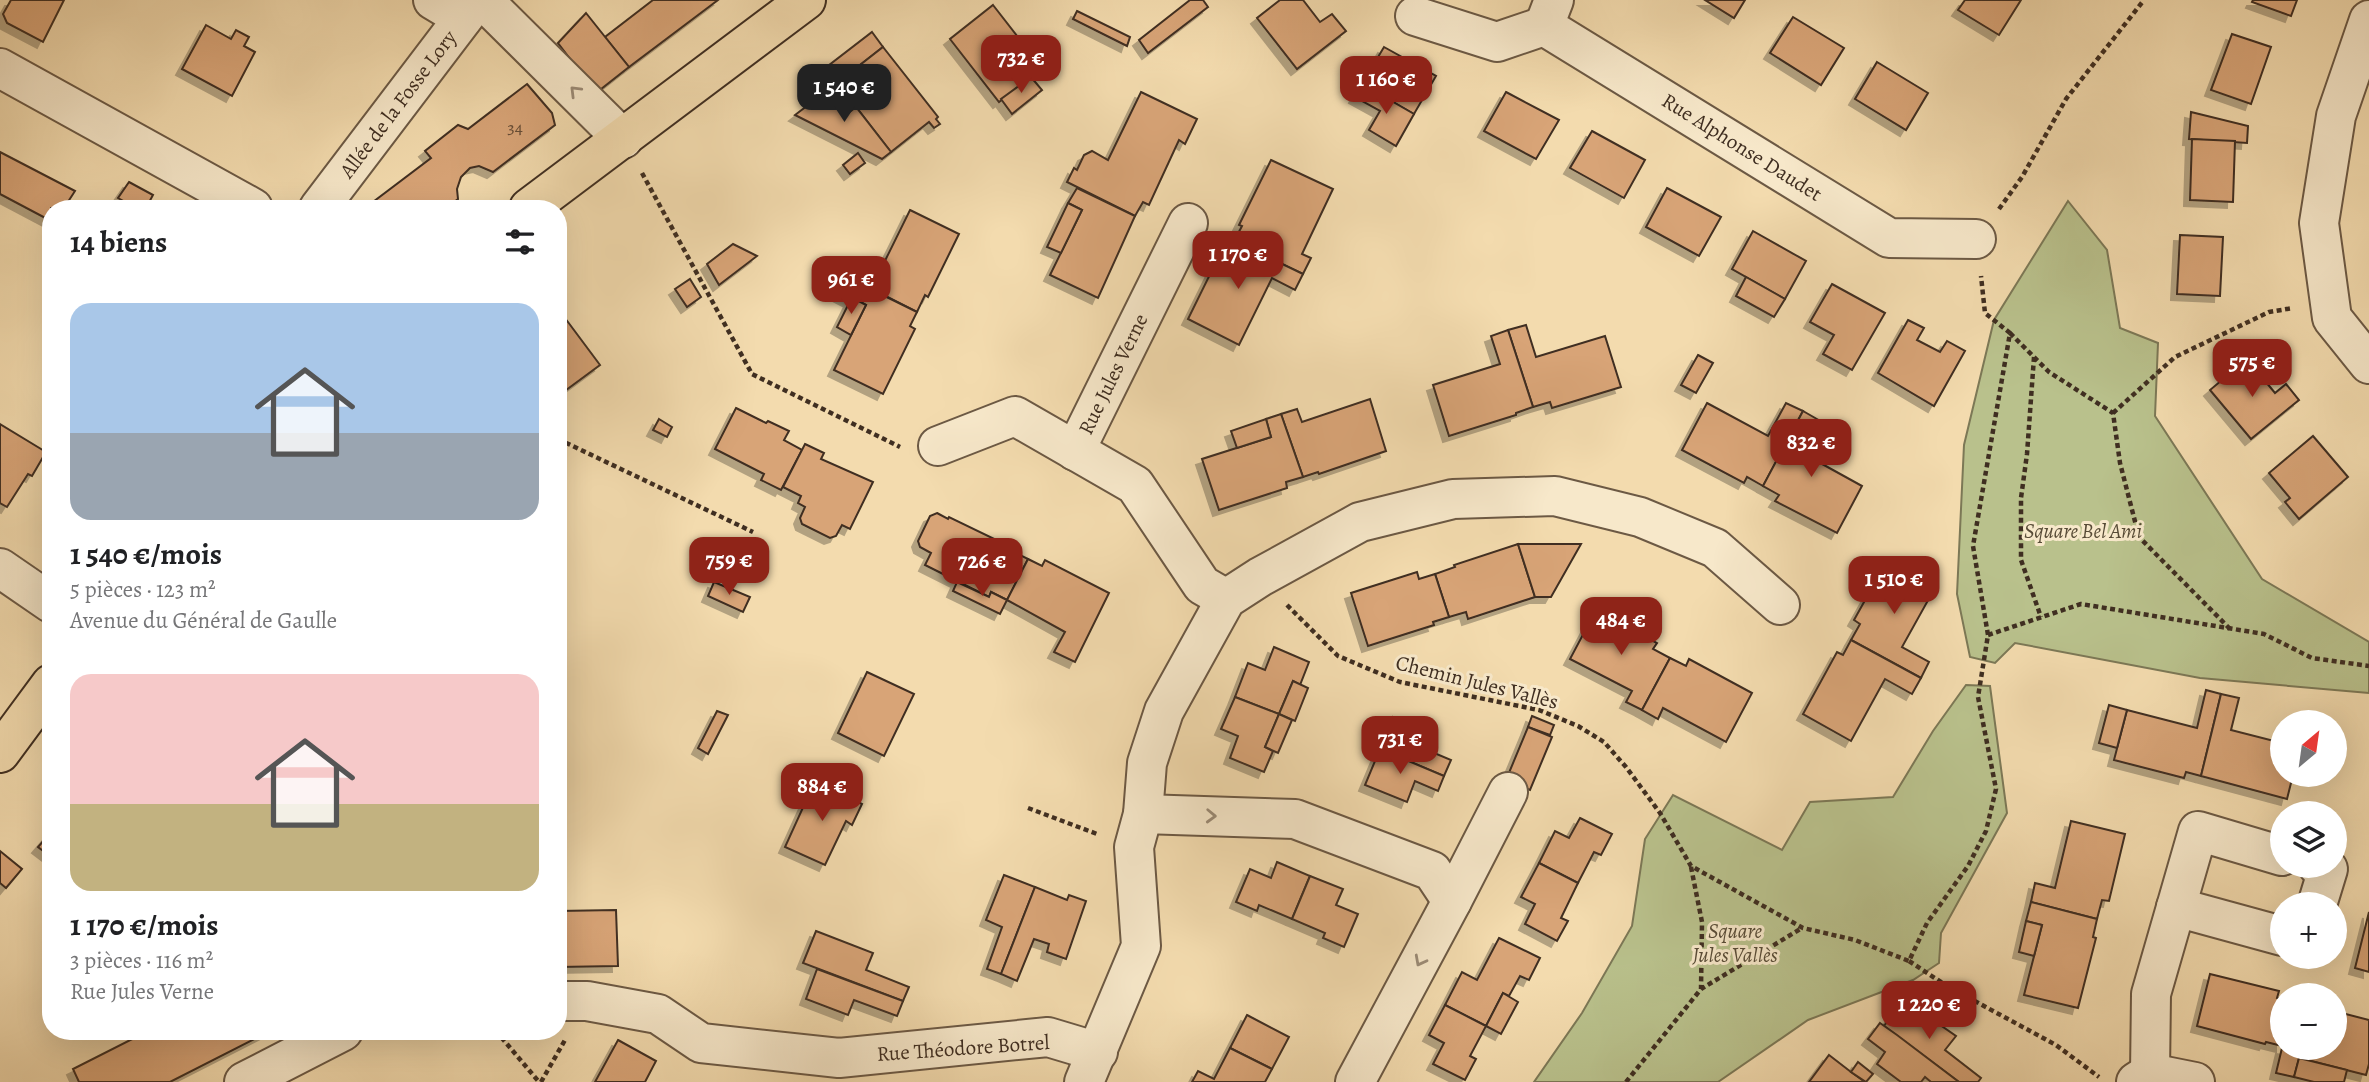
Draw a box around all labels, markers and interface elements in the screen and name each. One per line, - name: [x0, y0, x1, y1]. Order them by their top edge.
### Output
- street label: Allée de la Fosse Lory: [332, 24, 463, 185]
- pin: 732 €: [972, 36, 1070, 95]
- text: 732 €: [997, 42, 1045, 73]
- pin: 1 160 €: [1321, 57, 1451, 116]
- text: 1 160 €: [1356, 63, 1416, 94]
- pin: 1 540 €: [779, 64, 909, 124]
- text: 1 540 €: [813, 71, 875, 102]
- one-way arrow: [570, 86, 583, 99]
- street label: Rue Alphonse Daudet: [1657, 86, 1827, 208]
- house number: 34: [507, 115, 523, 139]
- text: 14 biens: [70, 222, 167, 262]
- icon: filters: [501, 223, 539, 261]
- pin: 1 170 €: [1173, 232, 1303, 291]
- text: 1 170 €: [1208, 238, 1268, 269]
- pin: 961 €: [802, 256, 900, 316]
- text: 961 €: [828, 263, 874, 294]
- street label: Rue Jules Verne: [1072, 309, 1154, 439]
- pin: 575 €: [2203, 340, 2301, 399]
- text: 575 €: [2229, 346, 2275, 377]
- icon: home: [242, 349, 368, 475]
- pin: 832 €: [1762, 420, 1860, 479]
- text: 832 €: [1786, 426, 1836, 457]
- park label: Square Bel Ami: [2024, 517, 2142, 545]
- text: 1 540 €/mois: [70, 534, 222, 574]
- pin: 759 €: [680, 538, 778, 597]
- pin: 726 €: [933, 538, 1031, 598]
- text: 759 €: [705, 544, 753, 575]
- text: 726 €: [958, 545, 1006, 576]
- pin: 1 510 €: [1829, 556, 1959, 616]
- text: 1 510 €: [1864, 563, 1924, 594]
- text: 5 pièces · 123 m²: [70, 574, 216, 605]
- pin: 484 €: [1572, 598, 1670, 657]
- text: 484 €: [1596, 604, 1646, 635]
- text: Avenue du Général de Gaulle: [70, 605, 337, 636]
- street label: Chemin Jules Vallès: [1393, 648, 1561, 716]
- north arrow: [2270, 710, 2347, 788]
- map controls: [2270, 710, 2347, 1060]
- pin: 731 €: [1351, 716, 1449, 776]
- icon: home: [242, 720, 368, 846]
- text: 731 €: [1377, 723, 1423, 754]
- pin: 884 €: [773, 764, 871, 823]
- text: 884 €: [797, 770, 847, 801]
- button: layers: [2270, 801, 2347, 878]
- one-way arrow: [1206, 809, 1217, 824]
- button: +: [2270, 892, 2347, 969]
- text: 1 170 €/mois: [70, 905, 219, 945]
- park label: Square Jules Vallès: [1691, 917, 1778, 969]
- text: 3 pièces · 116 m²: [70, 945, 213, 976]
- one-way arrow: [1415, 954, 1428, 967]
- text: Rue Jules Verne: [70, 976, 214, 1007]
- pin: 1 220 €: [1864, 982, 1994, 1041]
- button: −: [2270, 983, 2347, 1060]
- text: 1 220 €: [1897, 988, 1961, 1019]
- street label: Rue Théodore Botrel: [876, 1028, 1050, 1068]

